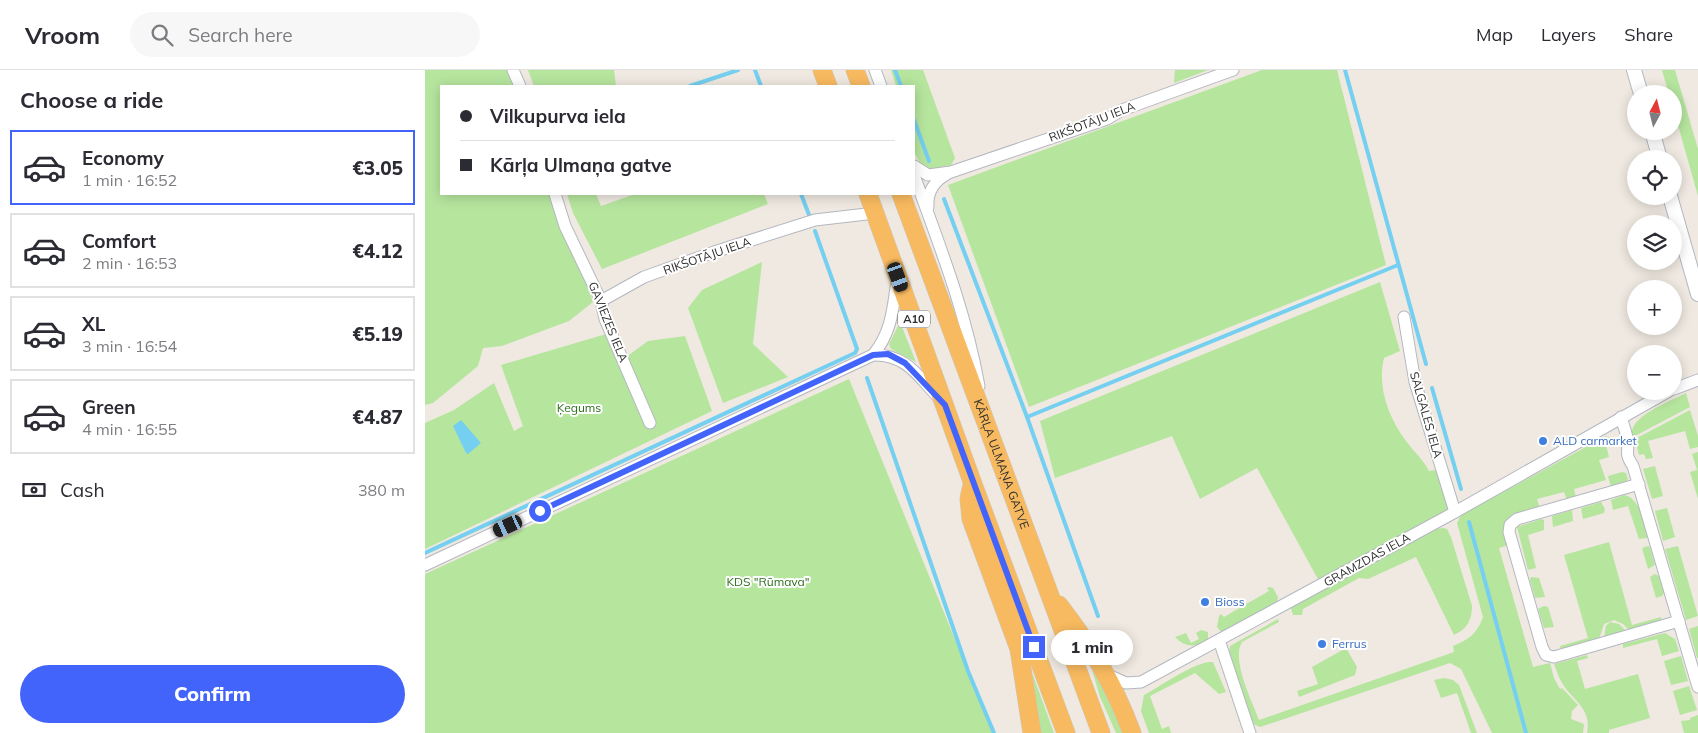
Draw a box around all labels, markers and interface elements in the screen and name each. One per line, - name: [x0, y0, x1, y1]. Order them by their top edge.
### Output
- search box: [130, 12, 480, 57]
- text: Vroom: [25, 20, 100, 50]
- icon: search: [148, 21, 176, 49]
- text: Search here: [188, 23, 293, 47]
- text: Map: [1476, 23, 1513, 46]
- text: Layers: [1541, 23, 1596, 46]
- text: Share: [1624, 23, 1673, 46]
- north arrow: [1627, 85, 1683, 140]
- map controls: [1627, 85, 1682, 400]
- text: Choose a ride: [20, 86, 163, 114]
- street label: RIKŠOTĀJU IELA: [1046, 98, 1137, 145]
- text: Vilkupurva iela: [490, 104, 626, 128]
- icon: car: [22, 145, 67, 190]
- text: Economy: [82, 146, 164, 170]
- button: locate: [1627, 150, 1682, 205]
- text: Kārļa Ulmaņa gatve: [490, 153, 672, 177]
- text: €3.05: [352, 156, 403, 180]
- text: 1 min · 16:52: [82, 170, 177, 190]
- button: layers: [1627, 215, 1682, 270]
- icon: car: [22, 228, 67, 273]
- text: Comfort: [82, 229, 156, 253]
- street label: RIKŠOTĀJU IELA: [661, 233, 753, 278]
- text: €4.12: [352, 239, 403, 263]
- text: 2 min · 16:53: [82, 253, 177, 273]
- car: [885, 260, 910, 294]
- street label: GAVIEZES IELA: [586, 279, 631, 364]
- button: +: [1627, 280, 1682, 335]
- road number: A10: [898, 310, 930, 328]
- icon: car: [22, 311, 67, 356]
- text: XL: [82, 312, 105, 336]
- text: €5.19: [352, 322, 403, 346]
- text: 3 min · 16:54: [82, 336, 177, 356]
- button: −: [1627, 345, 1682, 400]
- street label: SALGALES IELA: [1407, 370, 1446, 460]
- icon: car: [22, 394, 67, 439]
- text: Green: [82, 395, 136, 419]
- street label: KĀRĻA ULMAŅA GATVE: [971, 397, 1033, 531]
- park label: Ķegums: [557, 400, 601, 416]
- text: €4.87: [352, 405, 403, 429]
- text: 4 min · 16:55: [82, 419, 177, 439]
- place label: ALD carmarket: [1553, 433, 1637, 448]
- marker: ALD carmarket: [1537, 435, 1549, 447]
- icon: cash: [20, 476, 48, 504]
- text: Cash: [60, 478, 105, 502]
- text: 380 m: [358, 480, 405, 500]
- route start: [529, 500, 551, 522]
- car: [491, 513, 524, 539]
- street label: GRAMZDAS IELA: [1321, 529, 1413, 590]
- park label: KDS "Rūmava": [727, 574, 809, 589]
- place label: Bioss: [1215, 594, 1245, 609]
- marker: Bioss: [1199, 596, 1211, 608]
- callout: 1 min: [1051, 630, 1134, 664]
- route end: [1023, 636, 1045, 658]
- place label: Ferrus: [1332, 636, 1367, 651]
- text: 1 min: [1071, 637, 1113, 657]
- marker: Ferrus: [1316, 638, 1328, 650]
- button: Confirm: [20, 665, 405, 723]

